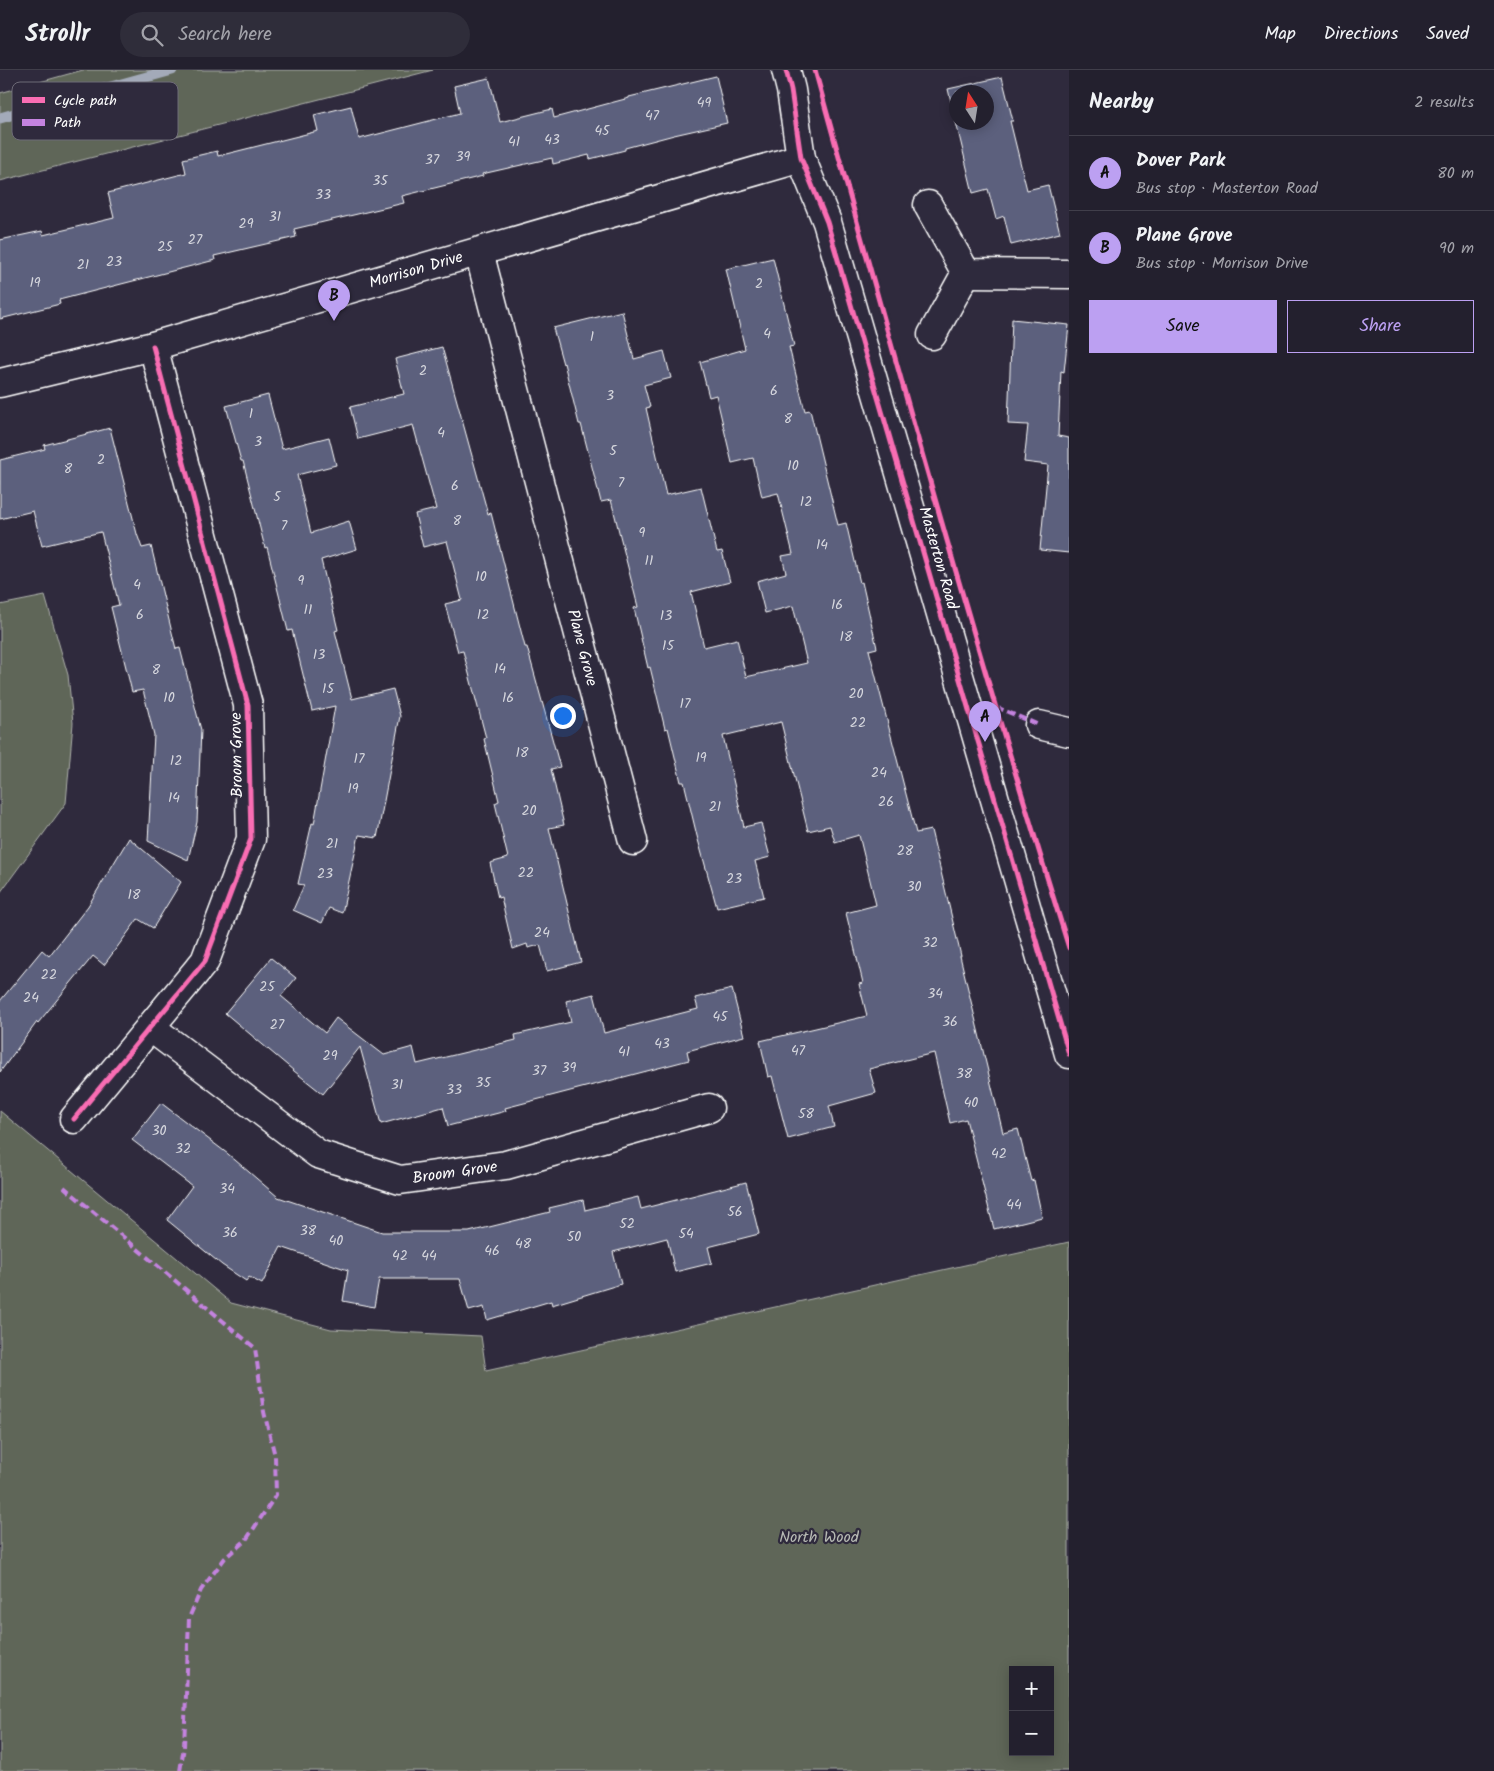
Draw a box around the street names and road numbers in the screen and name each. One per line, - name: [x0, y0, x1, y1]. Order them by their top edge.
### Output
- street label: Morrison Drive: [366, 244, 466, 295]
- street label: Masterton Road: [911, 504, 965, 613]
- street label: Plane Grove: [560, 607, 604, 689]
- street label: Broom Grove: [224, 712, 250, 798]
- street label: Broom Grove: [411, 1154, 499, 1191]

